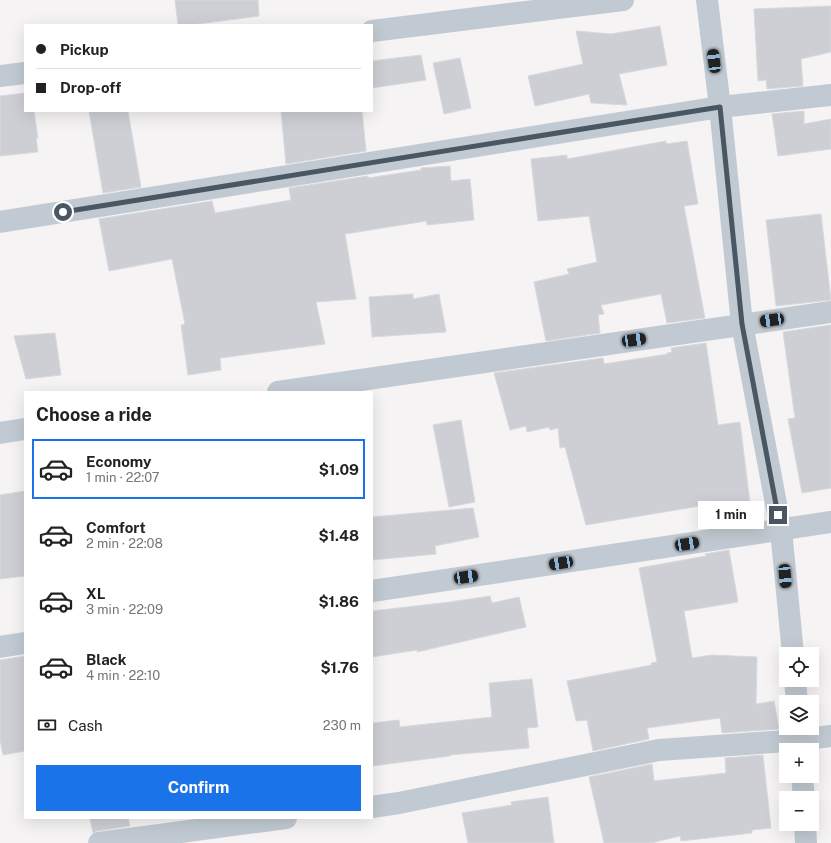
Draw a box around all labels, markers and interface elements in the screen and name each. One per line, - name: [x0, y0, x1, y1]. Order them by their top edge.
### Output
- text: Pickup: [60, 41, 109, 58]
- car: [707, 48, 721, 74]
- text: Drop-off: [60, 79, 121, 96]
- route start: [54, 203, 72, 221]
- car: [759, 312, 785, 328]
- car: [621, 332, 647, 348]
- text: Choose a ride: [36, 404, 152, 425]
- icon: car: [38, 451, 74, 487]
- text: Economy: [86, 453, 151, 470]
- text: $1.09: [319, 461, 359, 478]
- text: 1 min · 22:07: [86, 470, 160, 485]
- callout: 1 min: [698, 501, 764, 529]
- route end: [769, 506, 787, 524]
- text: 1 min: [715, 507, 747, 522]
- icon: car: [38, 517, 74, 553]
- text: Comfort: [86, 519, 146, 536]
- text: $1.48: [318, 527, 359, 544]
- text: 2 min · 22:08: [86, 536, 163, 551]
- car: [674, 536, 700, 552]
- car: [548, 555, 574, 571]
- car: [778, 564, 792, 588]
- car: [453, 569, 479, 585]
- icon: car: [38, 583, 74, 619]
- text: XL: [86, 585, 105, 602]
- text: $1.86: [318, 593, 359, 610]
- text: 3 min · 22:09: [86, 602, 163, 617]
- map controls: [779, 647, 819, 831]
- button: locate: [779, 647, 819, 687]
- icon: car: [38, 649, 74, 685]
- text: Black: [86, 651, 126, 668]
- text: $1.76: [320, 659, 359, 676]
- text: 4 min · 22:10: [86, 668, 160, 683]
- button: layers: [779, 695, 819, 735]
- icon: cash: [36, 714, 58, 736]
- text: Cash: [68, 717, 103, 734]
- text: 230 m: [323, 718, 361, 733]
- button: +: [779, 743, 819, 783]
- button: Confirm: [36, 765, 361, 811]
- button: −: [779, 791, 819, 831]

